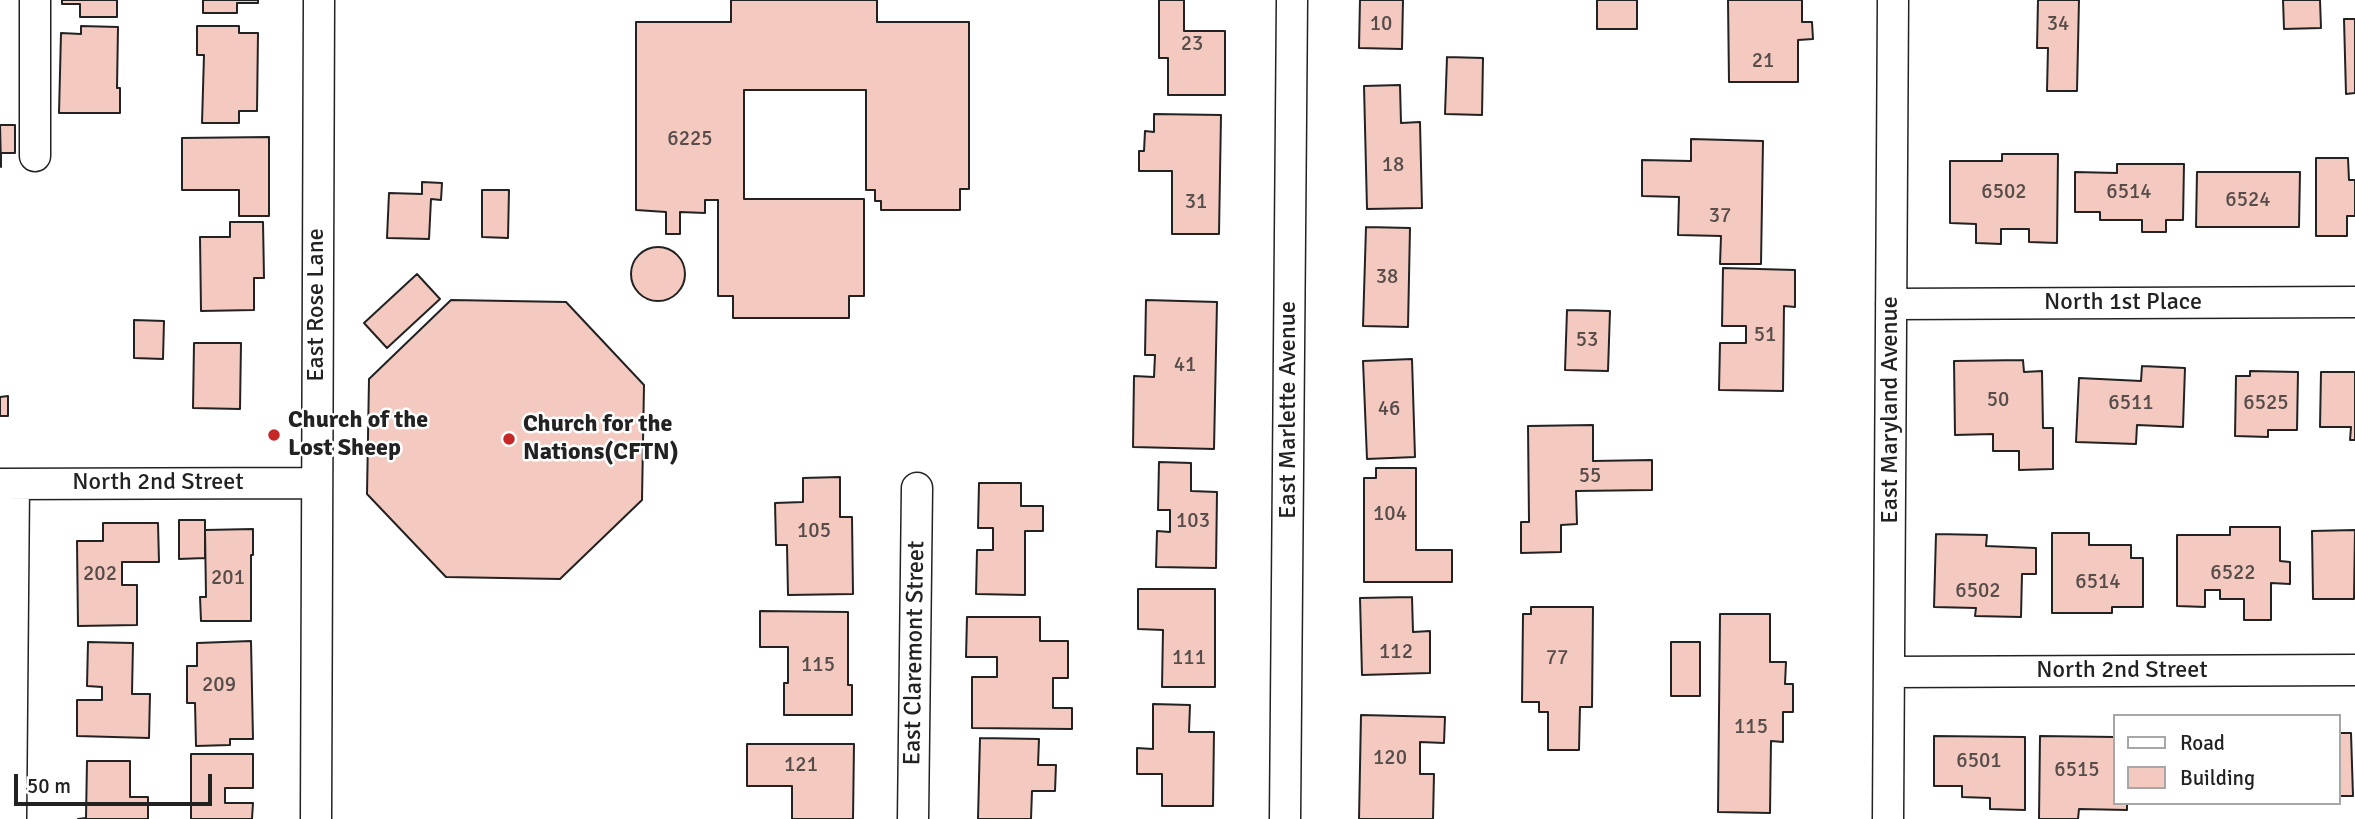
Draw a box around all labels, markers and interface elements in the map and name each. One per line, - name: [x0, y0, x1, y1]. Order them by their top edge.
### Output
- house number: 10: [1370, 11, 1392, 37]
- house number: 34: [2047, 11, 2069, 37]
- house number: 23: [1181, 31, 1203, 57]
- house number: 21: [1752, 48, 1774, 74]
- house number: 6225: [667, 126, 713, 152]
- house number: 18: [1382, 152, 1404, 178]
- house number: 6502: [1981, 179, 2027, 205]
- house number: 6514: [2106, 179, 2152, 205]
- house number: 6524: [2225, 187, 2271, 213]
- house number: 31: [1185, 189, 1207, 215]
- house number: 37: [1709, 203, 1731, 229]
- street label: East Rose Lane: [303, 228, 331, 382]
- house number: 38: [1376, 264, 1398, 290]
- street label: North 1st Place: [2044, 289, 2202, 317]
- street label: East Maryland Avenue: [1877, 296, 1905, 524]
- street label: East Marlette Avenue: [1275, 301, 1303, 519]
- house number: 51: [1754, 322, 1776, 348]
- house number: 53: [1576, 327, 1598, 353]
- house number: 41: [1174, 352, 1196, 378]
- house number: 50: [1987, 387, 2009, 413]
- house number: 6511: [2108, 390, 2154, 416]
- house number: 6525: [2243, 390, 2289, 416]
- house number: 46: [1378, 396, 1400, 422]
- place label: Church of the Lost Sheep: [288, 407, 428, 463]
- place label: Church for the Nations(CFTN): [523, 411, 679, 467]
- marker: Church of the Lost Sheep: [266, 427, 282, 443]
- marker: Church for the Nations(CFTN): [501, 431, 517, 447]
- house number: 55: [1579, 463, 1601, 489]
- street label: North 2nd Street: [72, 469, 244, 497]
- house number: 104: [1373, 501, 1407, 527]
- house number: 103: [1176, 508, 1210, 534]
- house number: 105: [797, 518, 831, 544]
- street label: East Claremont Street: [899, 540, 931, 766]
- house number: 6522: [2210, 560, 2256, 586]
- house number: 202: [83, 561, 117, 587]
- house number: 201: [211, 565, 245, 591]
- house number: 6514: [2075, 569, 2121, 595]
- house number: 6502: [1955, 578, 2001, 604]
- house number: 112: [1379, 639, 1413, 665]
- house number: 111: [1172, 645, 1206, 671]
- house number: 77: [1546, 645, 1568, 671]
- house number: 115: [801, 652, 835, 678]
- street label: North 2nd Street: [2036, 657, 2208, 685]
- house number: 209: [202, 672, 236, 698]
- house number: 115: [1734, 714, 1768, 740]
- legend: [2114, 714, 2341, 805]
- text: Road: [2180, 730, 2225, 756]
- house number: 120: [1373, 745, 1407, 771]
- house number: 6501: [1956, 748, 2002, 774]
- house number: 121: [784, 752, 818, 778]
- house number: 6515: [2054, 757, 2100, 783]
- scale bar: [18, 760, 215, 804]
- text: Building: [2180, 765, 2255, 791]
- text: 50 m: [27, 773, 71, 799]

